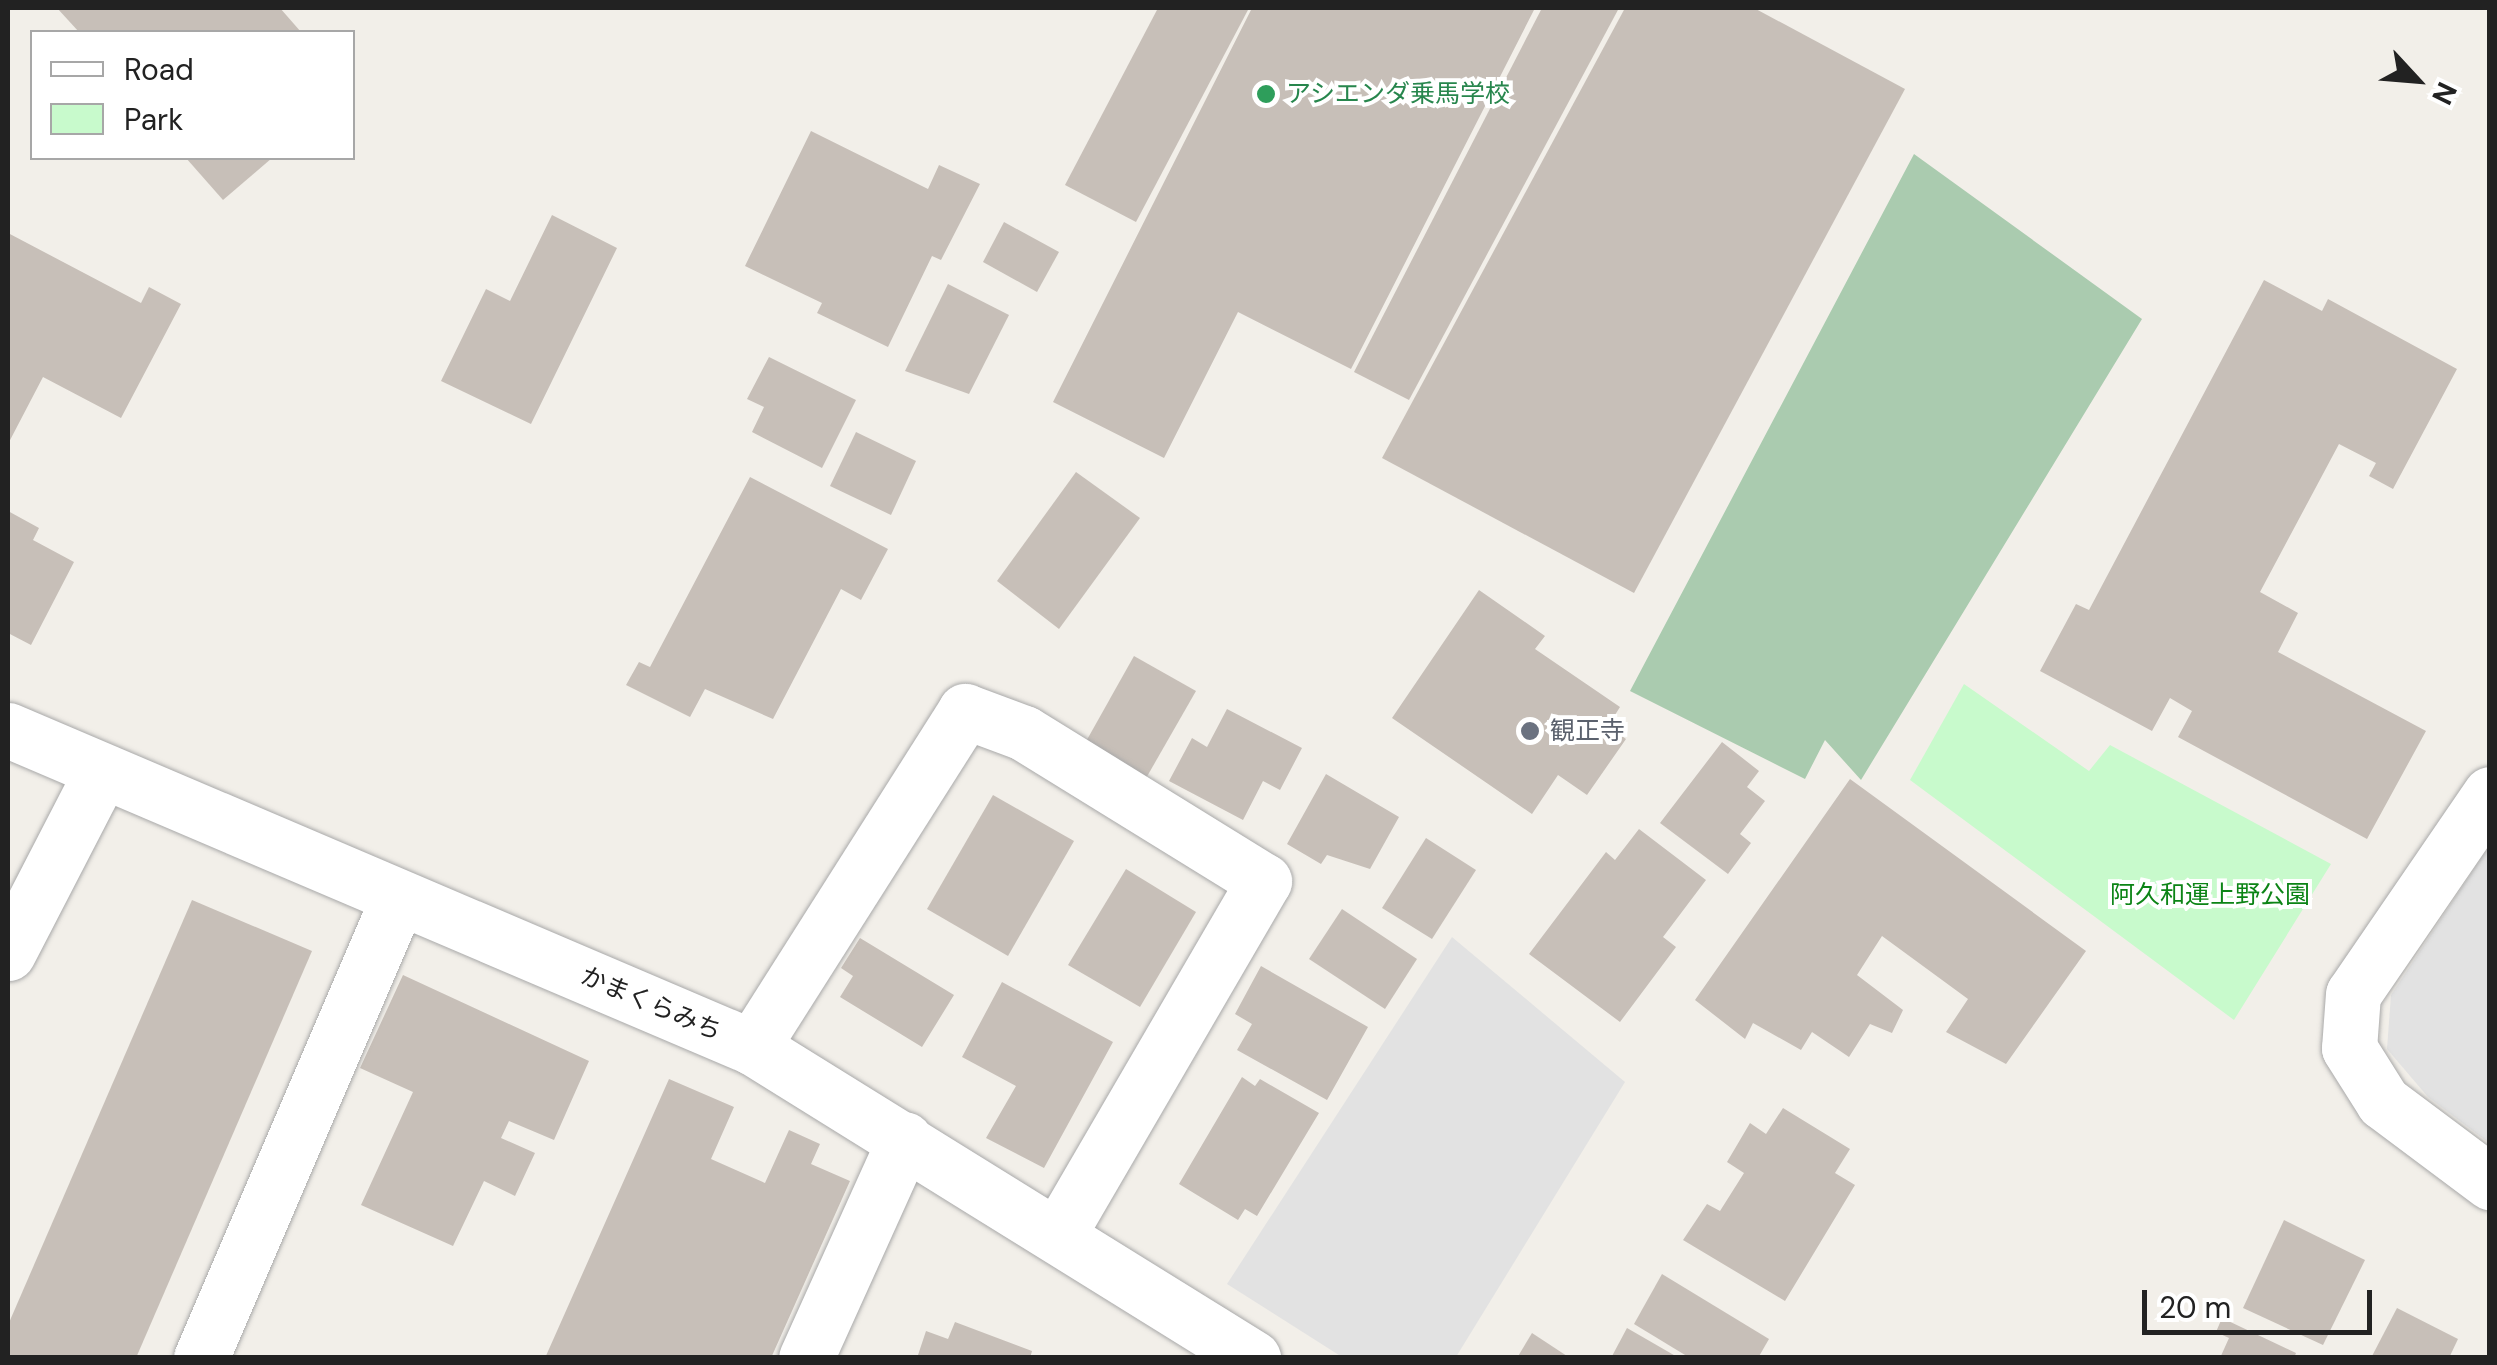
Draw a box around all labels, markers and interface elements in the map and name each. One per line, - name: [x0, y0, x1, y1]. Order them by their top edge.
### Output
- legend: [30, 30, 355, 160]
- north arrow: [2367, 30, 2467, 130]
- text: Road: [124, 50, 194, 89]
- text: N: [2423, 76, 2466, 111]
- place label: アシエンダ乗馬学校: [1286, 79, 1511, 109]
- marker: アシエンダ乗馬学校: [1255, 83, 1277, 105]
- text: Park: [124, 100, 183, 139]
- place label: 観正寺: [1550, 716, 1625, 746]
- marker: 観正寺: [1519, 720, 1541, 742]
- park label: 阿久和運上野公園: [2110, 880, 2310, 910]
- street label: かまくらみち: [576, 961, 726, 1047]
- scale bar: [2147, 1270, 2377, 1332]
- text: 20 m: [2159, 1288, 2231, 1327]

